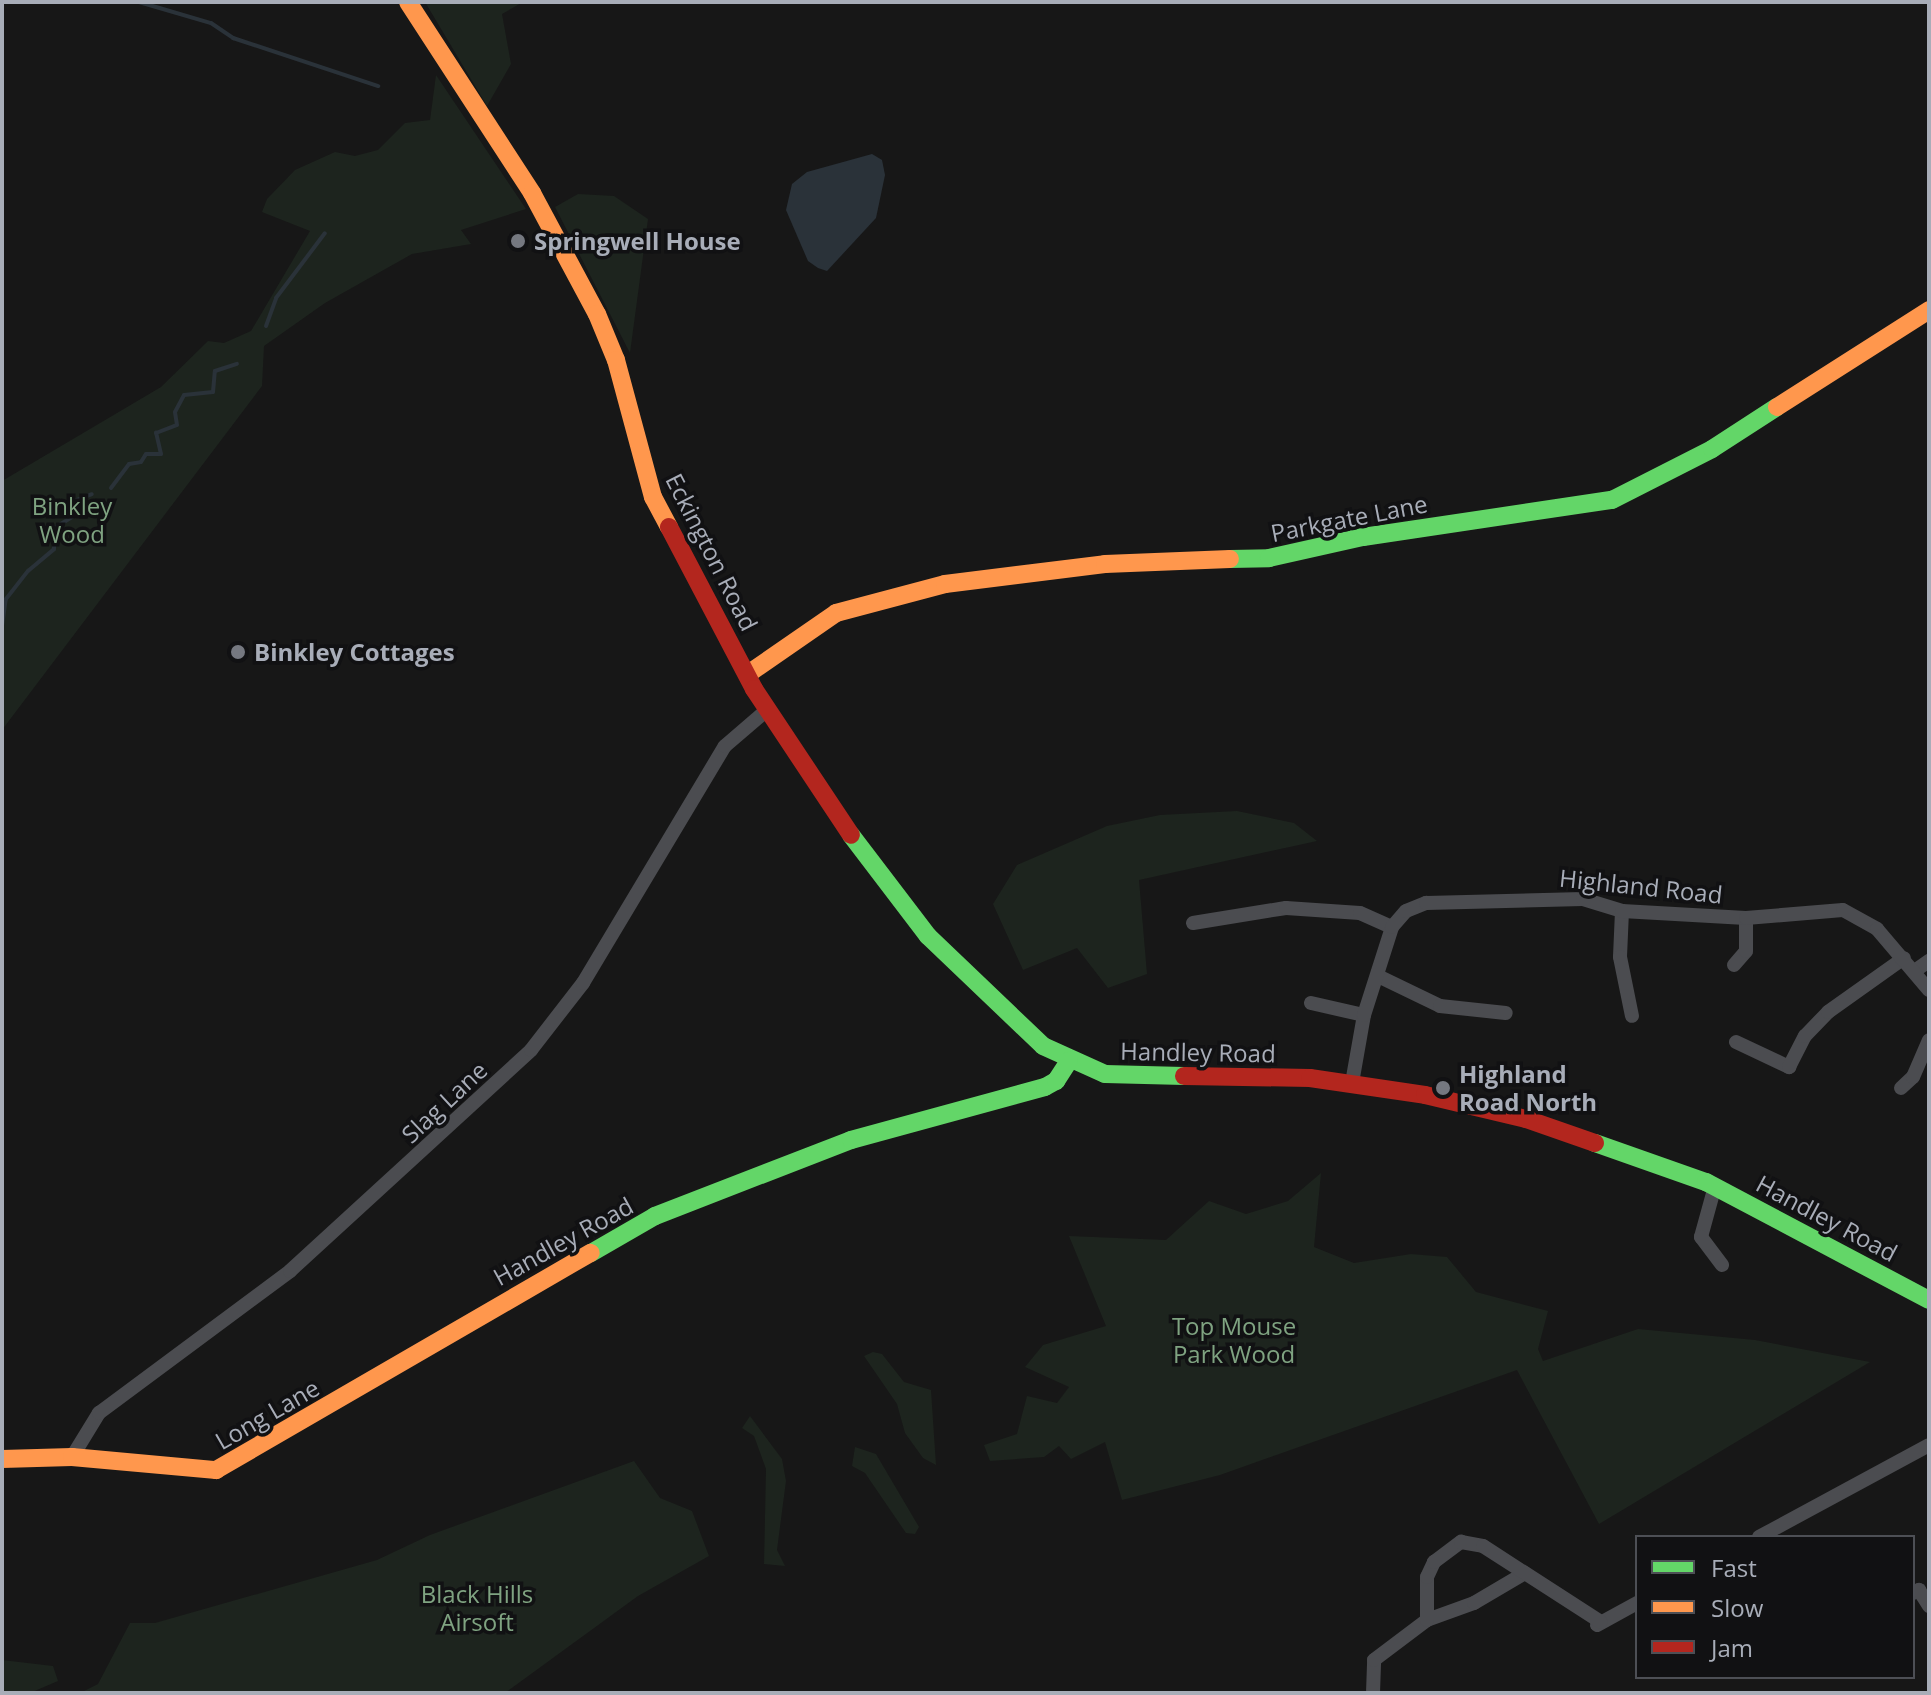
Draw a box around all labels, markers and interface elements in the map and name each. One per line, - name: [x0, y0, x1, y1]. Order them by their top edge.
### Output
- place label: Springwell House: [534, 227, 741, 255]
- marker: Springwell House: [509, 232, 527, 250]
- street label: Eckington Road: [660, 469, 764, 635]
- street label: Parkgate Lane: [1268, 489, 1430, 547]
- park label: Binkley Wood: [32, 492, 112, 548]
- place label: Binkley Cottages: [254, 638, 455, 666]
- marker: Binkley Cottages: [229, 643, 247, 661]
- street label: Highland Road: [1558, 863, 1724, 909]
- street label: Handley Road: [1120, 1036, 1276, 1068]
- street label: Slag Lane: [395, 1055, 493, 1149]
- place label: Highland Road North: [1459, 1060, 1597, 1116]
- marker: Highland Road North: [1434, 1079, 1452, 1097]
- street label: Handley Road: [1752, 1169, 1902, 1267]
- street label: Handley Road: [488, 1191, 638, 1291]
- park label: Top Mouse Park Wood: [1172, 1312, 1296, 1368]
- street label: Long Lane: [210, 1373, 324, 1455]
- legend: [1635, 1535, 1915, 1679]
- text: Fast: [1711, 1551, 1757, 1584]
- park label: Black Hills Airsoft: [421, 1580, 533, 1636]
- text: Slow: [1711, 1591, 1763, 1624]
- text: Jam: [1711, 1631, 1753, 1664]

